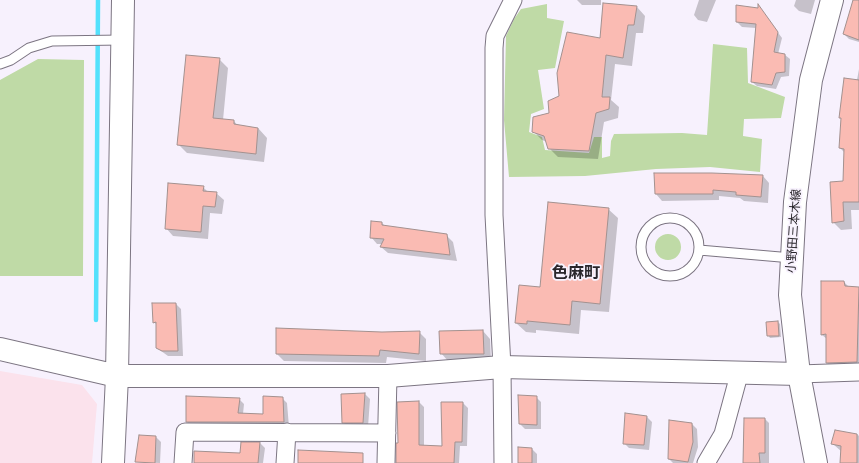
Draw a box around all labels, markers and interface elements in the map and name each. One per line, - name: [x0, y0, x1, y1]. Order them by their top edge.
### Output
- street label: 小野田三本木線: [784, 189, 804, 273]
- district label: 色麻町: [552, 263, 600, 283]

